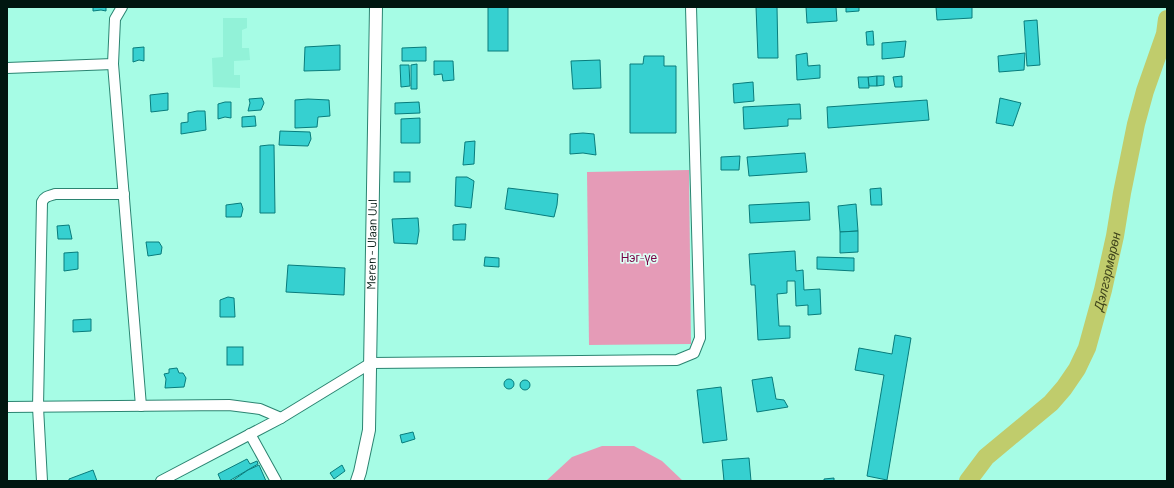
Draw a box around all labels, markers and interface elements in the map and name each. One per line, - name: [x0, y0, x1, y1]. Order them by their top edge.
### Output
- street label: Meren - Ulaan Uul: [363, 199, 379, 290]
- water label: Дэлгэрмөрөн: [1089, 231, 1124, 314]
- park label: Нэг-үе: [621, 250, 658, 265]

